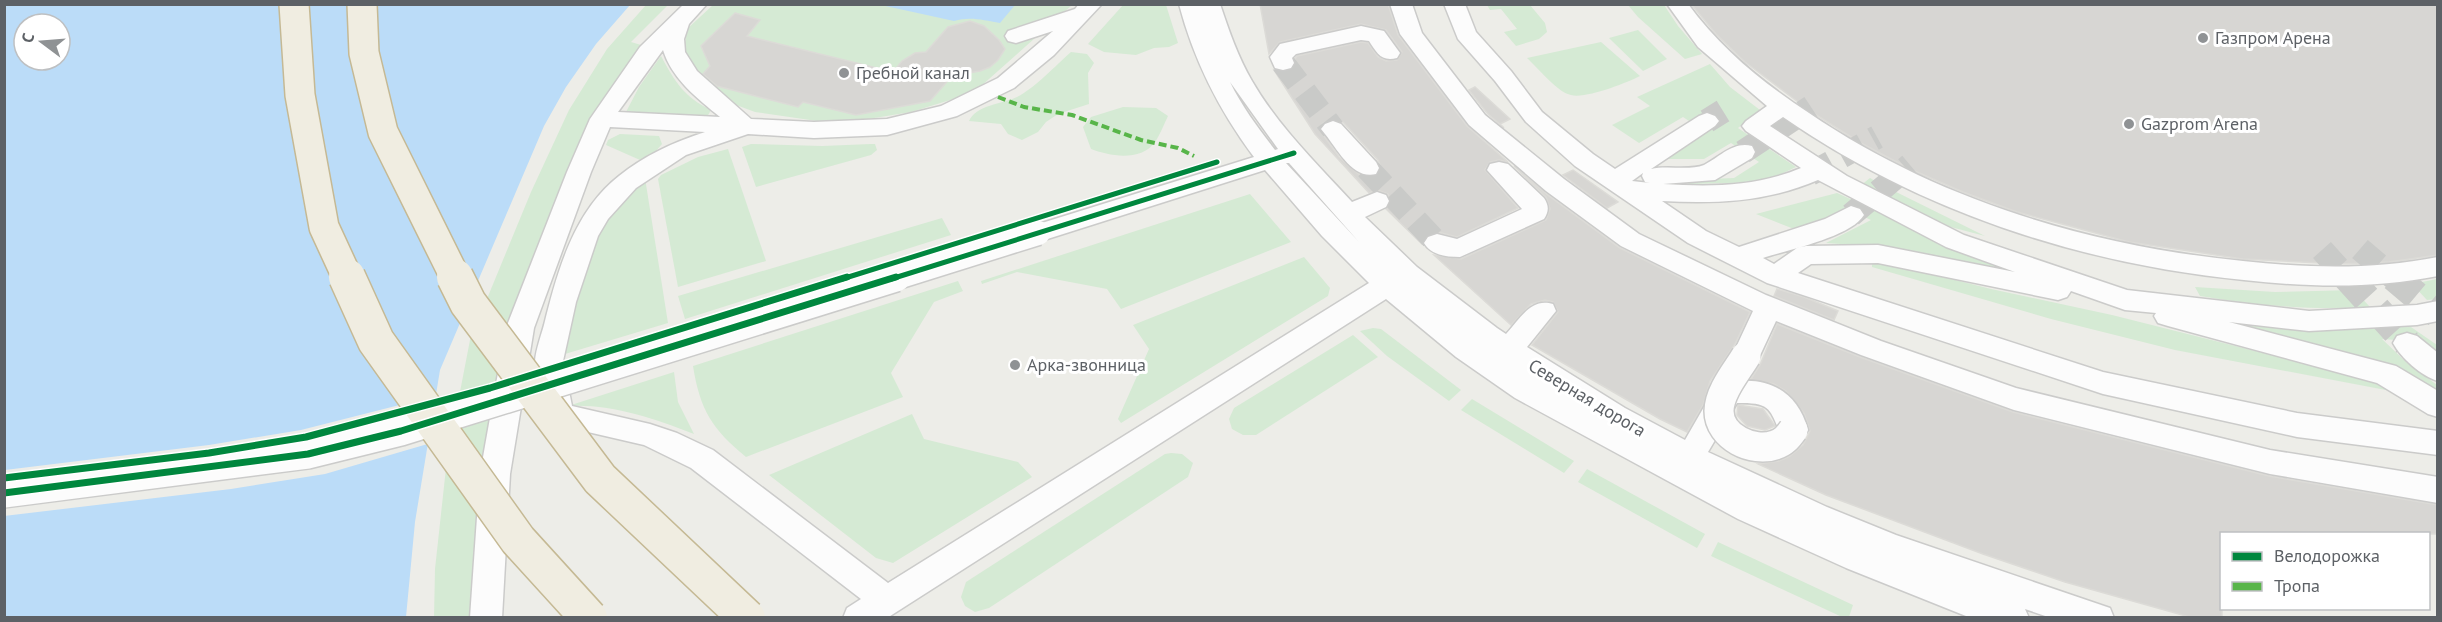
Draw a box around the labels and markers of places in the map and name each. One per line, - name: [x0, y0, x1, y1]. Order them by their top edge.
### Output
- place label: Газпром Арена: [2215, 26, 2331, 49]
- marker: Газпром Арена: [2196, 31, 2210, 45]
- place label: Гребной канал: [856, 61, 970, 84]
- marker: Гребной канал: [837, 66, 851, 80]
- place label: Gazprom Arena: [2141, 112, 2258, 135]
- marker: Gazprom Arena: [2122, 117, 2136, 131]
- place label: Арка-звонница: [1027, 353, 1146, 376]
- marker: Арка-звонница: [1008, 358, 1022, 372]

